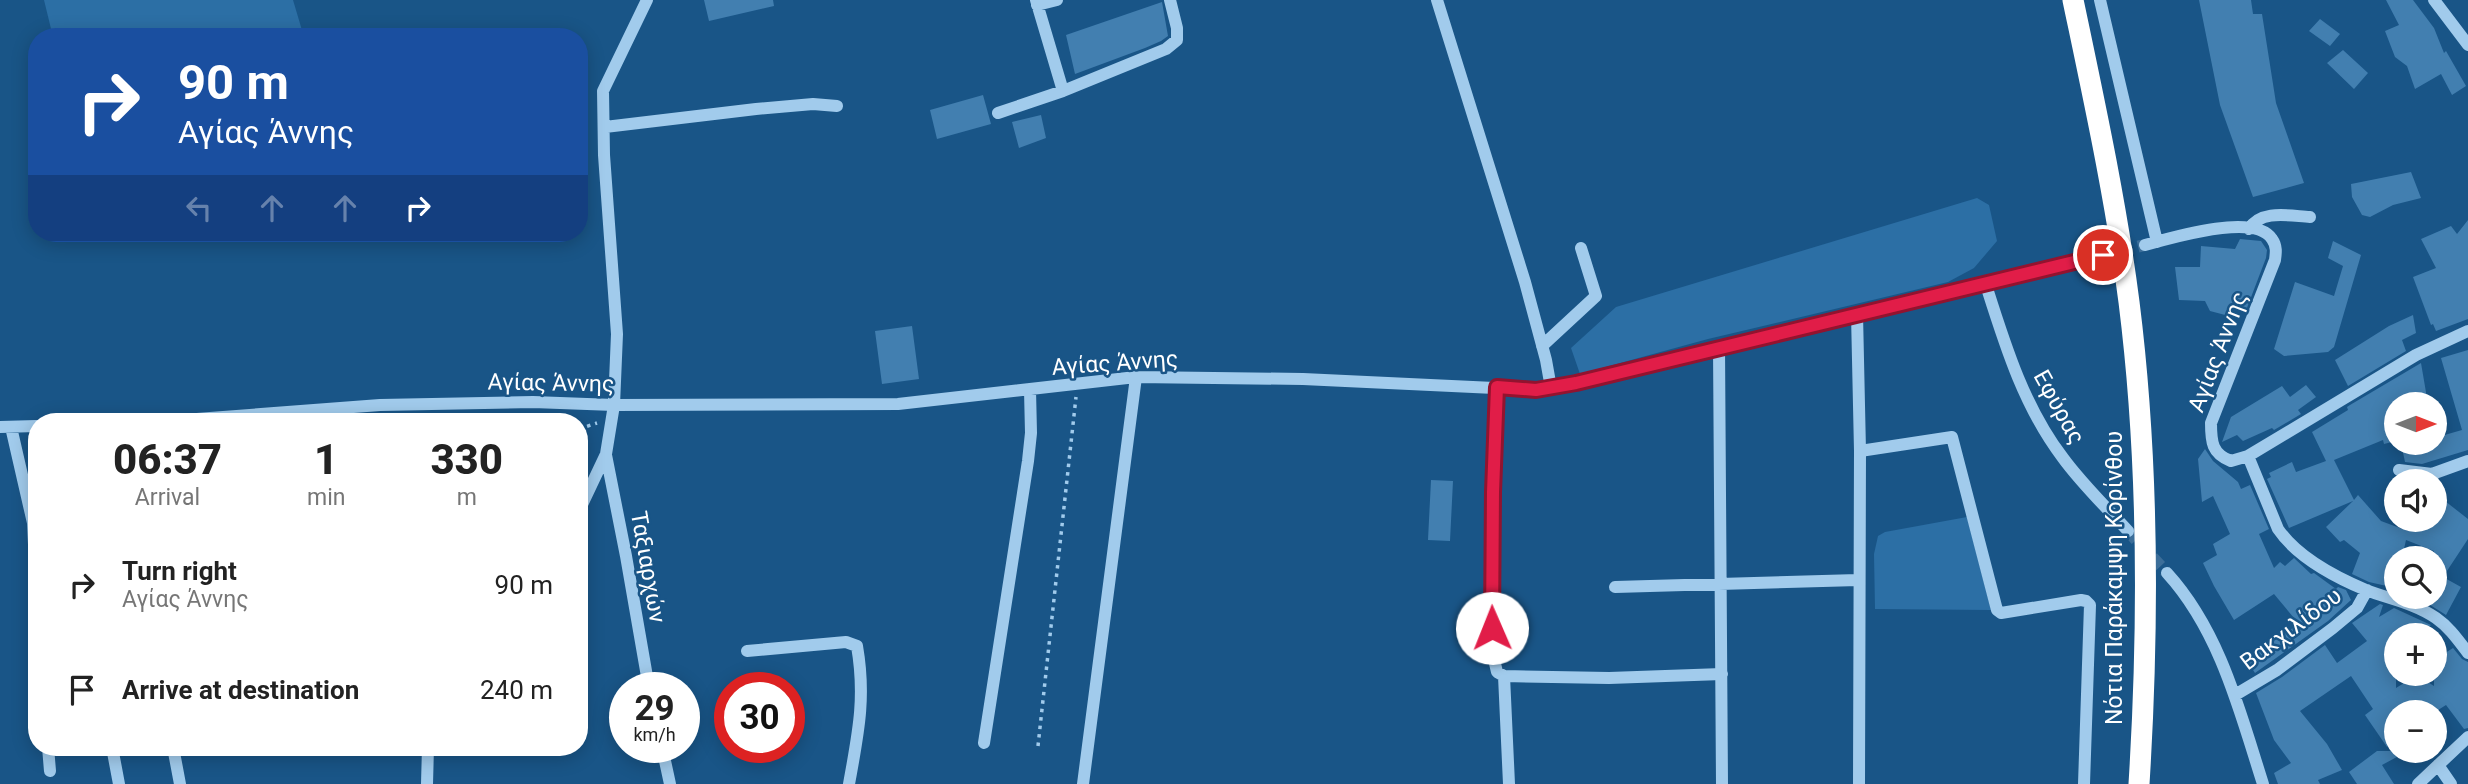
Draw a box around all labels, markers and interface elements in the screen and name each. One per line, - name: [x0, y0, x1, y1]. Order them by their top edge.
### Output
- text: 90 m: [178, 54, 289, 111]
- icon: right: [63, 56, 154, 147]
- text: Αγίας Άννης: [178, 113, 354, 151]
- icon: left: [180, 189, 218, 227]
- icon: ahead: [253, 189, 291, 227]
- icon: ahead: [326, 189, 364, 227]
- icon: right: [399, 189, 437, 227]
- pin: [2073, 225, 2133, 285]
- icon: arrive: [2084, 236, 2122, 274]
- street label: Αγίας Άννης: [2183, 288, 2253, 416]
- street label: Αγίας Άννης: [1051, 345, 1179, 381]
- street label: Εφύρας: [2028, 365, 2090, 449]
- street label: Αγίας Άννης: [487, 368, 615, 398]
- north arrow: [2384, 392, 2446, 455]
- map controls: [2384, 392, 2447, 763]
- street label: Νότια Παράκαμψη Κορίνθου: [2101, 431, 2128, 725]
- text: 06:37: [113, 435, 222, 484]
- text: 1: [314, 435, 338, 484]
- text: 330: [430, 435, 503, 484]
- button: sound: [2384, 469, 2447, 532]
- text: Arrival: [135, 484, 200, 511]
- text: min: [307, 484, 345, 511]
- text: m: [457, 484, 477, 511]
- street label: Ταξιαρχών: [625, 509, 671, 625]
- button: search: [2384, 546, 2447, 609]
- text: Turn right: [122, 556, 237, 586]
- icon: right: [63, 566, 101, 604]
- text: 90 m: [495, 570, 553, 600]
- street label: Βακχιλίδου: [2235, 582, 2347, 676]
- text: Αγίας Άννης: [122, 586, 249, 613]
- position arrow: [1455, 591, 1529, 665]
- button: +: [2384, 623, 2447, 686]
- icon: arrive: [63, 671, 101, 709]
- speed limit sign: 30: [714, 672, 805, 763]
- text: Arrive at destination: [122, 675, 359, 705]
- text: 240 m: [480, 675, 553, 705]
- text: 29: [634, 688, 675, 729]
- button: −: [2384, 700, 2447, 763]
- text: km/h: [633, 724, 676, 745]

